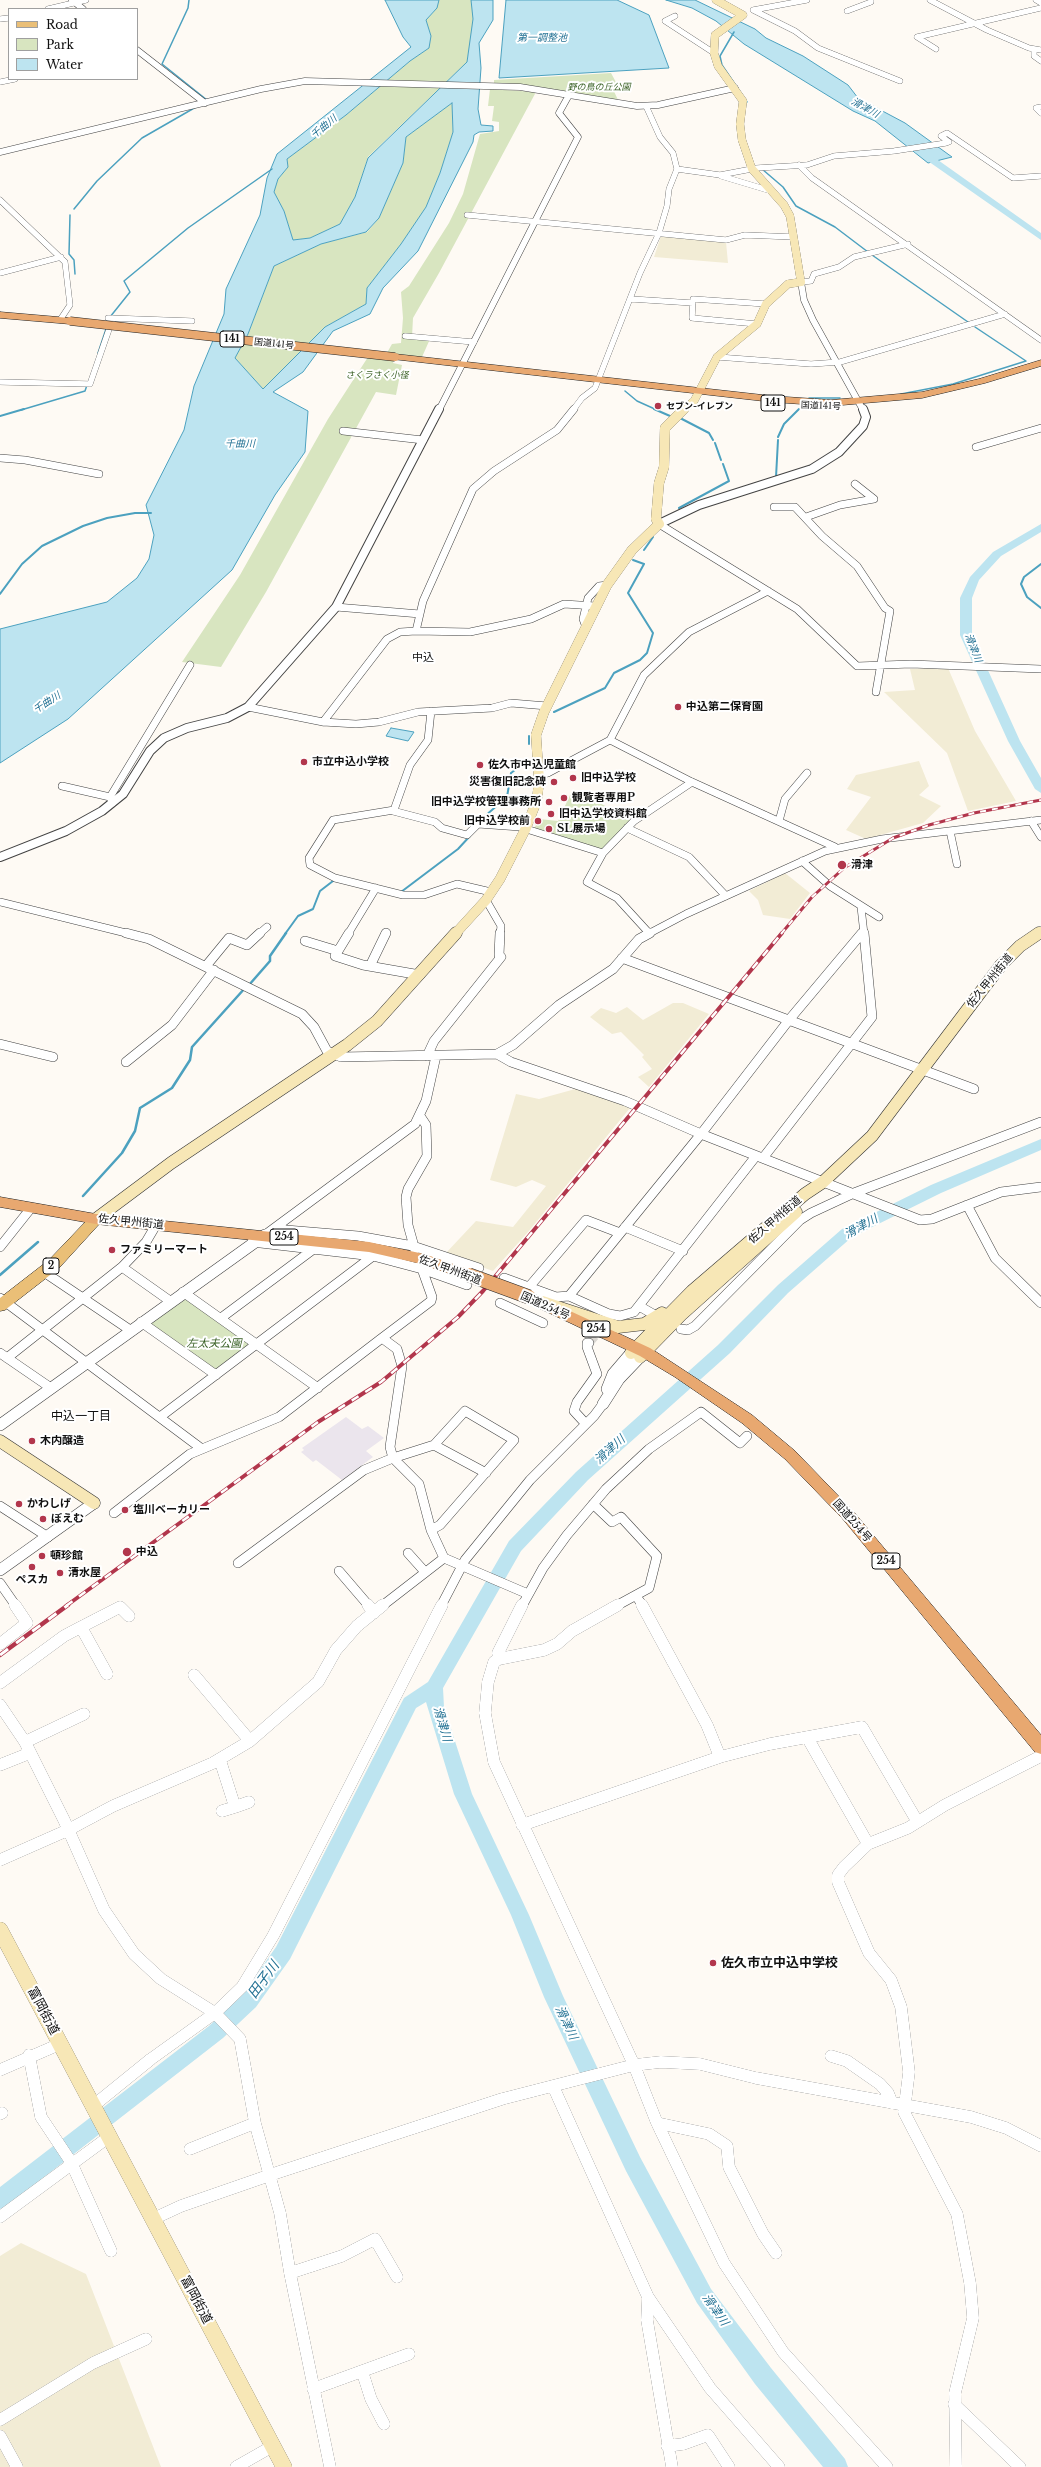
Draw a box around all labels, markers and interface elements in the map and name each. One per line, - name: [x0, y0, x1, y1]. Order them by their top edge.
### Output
- legend: [8, 8, 138, 80]
- text: Road: [46, 17, 78, 32]
- water label: 第一調整池: [517, 32, 567, 44]
- text: Park: [46, 37, 74, 52]
- text: Water: [46, 57, 83, 72]
- park label: 野の鳥の丘公園: [568, 82, 630, 92]
- water label: 滑津川: [849, 95, 881, 121]
- water label: 千曲川: [309, 113, 339, 141]
- road number: 141: [220, 331, 244, 347]
- street label: 国道141号: [253, 337, 295, 351]
- park label: さくラさく小径: [346, 370, 408, 380]
- road number: 141: [761, 395, 785, 411]
- street label: 国道141号: [801, 400, 841, 412]
- marker: セブン-イレブン: [653, 401, 663, 411]
- place label: セブン-イレブン: [666, 401, 733, 411]
- water label: 千曲川: [225, 438, 255, 450]
- water label: 滑津川: [962, 632, 984, 664]
- district label: 中込: [412, 651, 434, 665]
- water label: 千曲川: [31, 690, 63, 716]
- place label: 中込第二保育園: [686, 700, 763, 714]
- marker: 中込第二保育園: [673, 702, 683, 712]
- place label: 市立中込小学校: [312, 755, 389, 769]
- marker: 市立中込小学校: [299, 757, 309, 767]
- place label: 佐久市中込児童館: [488, 758, 576, 772]
- marker: 佐久市中込児童館: [475, 760, 485, 770]
- place label: 旧中込学校: [581, 771, 636, 785]
- marker: 旧中込学校: [568, 773, 578, 783]
- place label: 災害復旧記念碑: [469, 775, 546, 789]
- marker: 災害復旧記念碑: [549, 777, 559, 787]
- place label: 観覧者専用P: [572, 791, 635, 805]
- marker: 観覧者専用P: [559, 793, 569, 803]
- place label: 旧中込学校管理事務所: [431, 795, 541, 809]
- marker: 旧中込学校管理事務所: [544, 797, 554, 807]
- place label: 旧中込学校資料館: [559, 807, 647, 821]
- marker: 旧中込学校資料館: [546, 809, 556, 819]
- place label: 旧中込学校前: [464, 814, 530, 828]
- marker: 旧中込学校前: [533, 816, 543, 826]
- place label: SL展示場: [557, 822, 606, 836]
- marker: SL展示場: [544, 824, 554, 834]
- place label: 滑津: [851, 858, 873, 872]
- marker: 滑津: [836, 859, 848, 871]
- street label: 佐久甲州街道: [964, 951, 1016, 1011]
- street label: 佐久甲州街道: [746, 1193, 804, 1247]
- street label: 佐久甲州街道: [97, 1212, 165, 1232]
- water label: 滑津川: [842, 1212, 880, 1242]
- road number: 254: [270, 1229, 298, 1245]
- place label: ファミリーマート: [120, 1243, 208, 1257]
- marker: ファミリーマート: [107, 1245, 117, 1255]
- street label: 佐久甲州街道: [417, 1253, 483, 1287]
- road number: 2: [43, 1258, 59, 1274]
- street label: 国道254号: [518, 1289, 572, 1323]
- road number: 254: [582, 1321, 610, 1337]
- park label: 左太夫公園: [187, 1337, 241, 1351]
- district label: 中込一丁目: [51, 1410, 111, 1424]
- water label: 滑津川: [592, 1433, 628, 1467]
- place label: 木内醸造: [40, 1434, 84, 1448]
- marker: 木内醸造: [27, 1436, 37, 1446]
- place label: かわしげ: [27, 1497, 71, 1511]
- street label: 国道254号: [830, 1497, 874, 1545]
- marker: かわしげ: [14, 1499, 24, 1509]
- place label: 塩川ベーカリー: [133, 1503, 210, 1517]
- marker: 塩川ベーカリー: [120, 1505, 130, 1515]
- place label: ぽえむ: [51, 1512, 84, 1526]
- marker: ぽえむ: [38, 1514, 48, 1524]
- place label: 中込: [136, 1545, 158, 1559]
- marker: 中込: [121, 1546, 133, 1558]
- place label: 頓珍館: [50, 1549, 83, 1563]
- marker: 頓珍館: [37, 1551, 47, 1561]
- road number: 254: [872, 1553, 900, 1569]
- marker: ペスカ: [27, 1562, 37, 1572]
- place label: 清水屋: [68, 1566, 101, 1580]
- marker: 清水屋: [55, 1568, 65, 1578]
- place label: ペスカ: [16, 1573, 48, 1587]
- water label: 滑津川: [430, 1705, 454, 1743]
- place label: 佐久市立中込中学校: [721, 1955, 838, 1971]
- water label: 田子川: [245, 1958, 283, 2002]
- marker: 佐久市立中込中学校: [708, 1958, 718, 1968]
- street label: 富岡街道: [24, 1984, 62, 2038]
- water label: 滑津川: [552, 2004, 580, 2042]
- street label: 富岡街道: [177, 2273, 215, 2327]
- water label: 滑津川: [699, 2291, 731, 2329]

